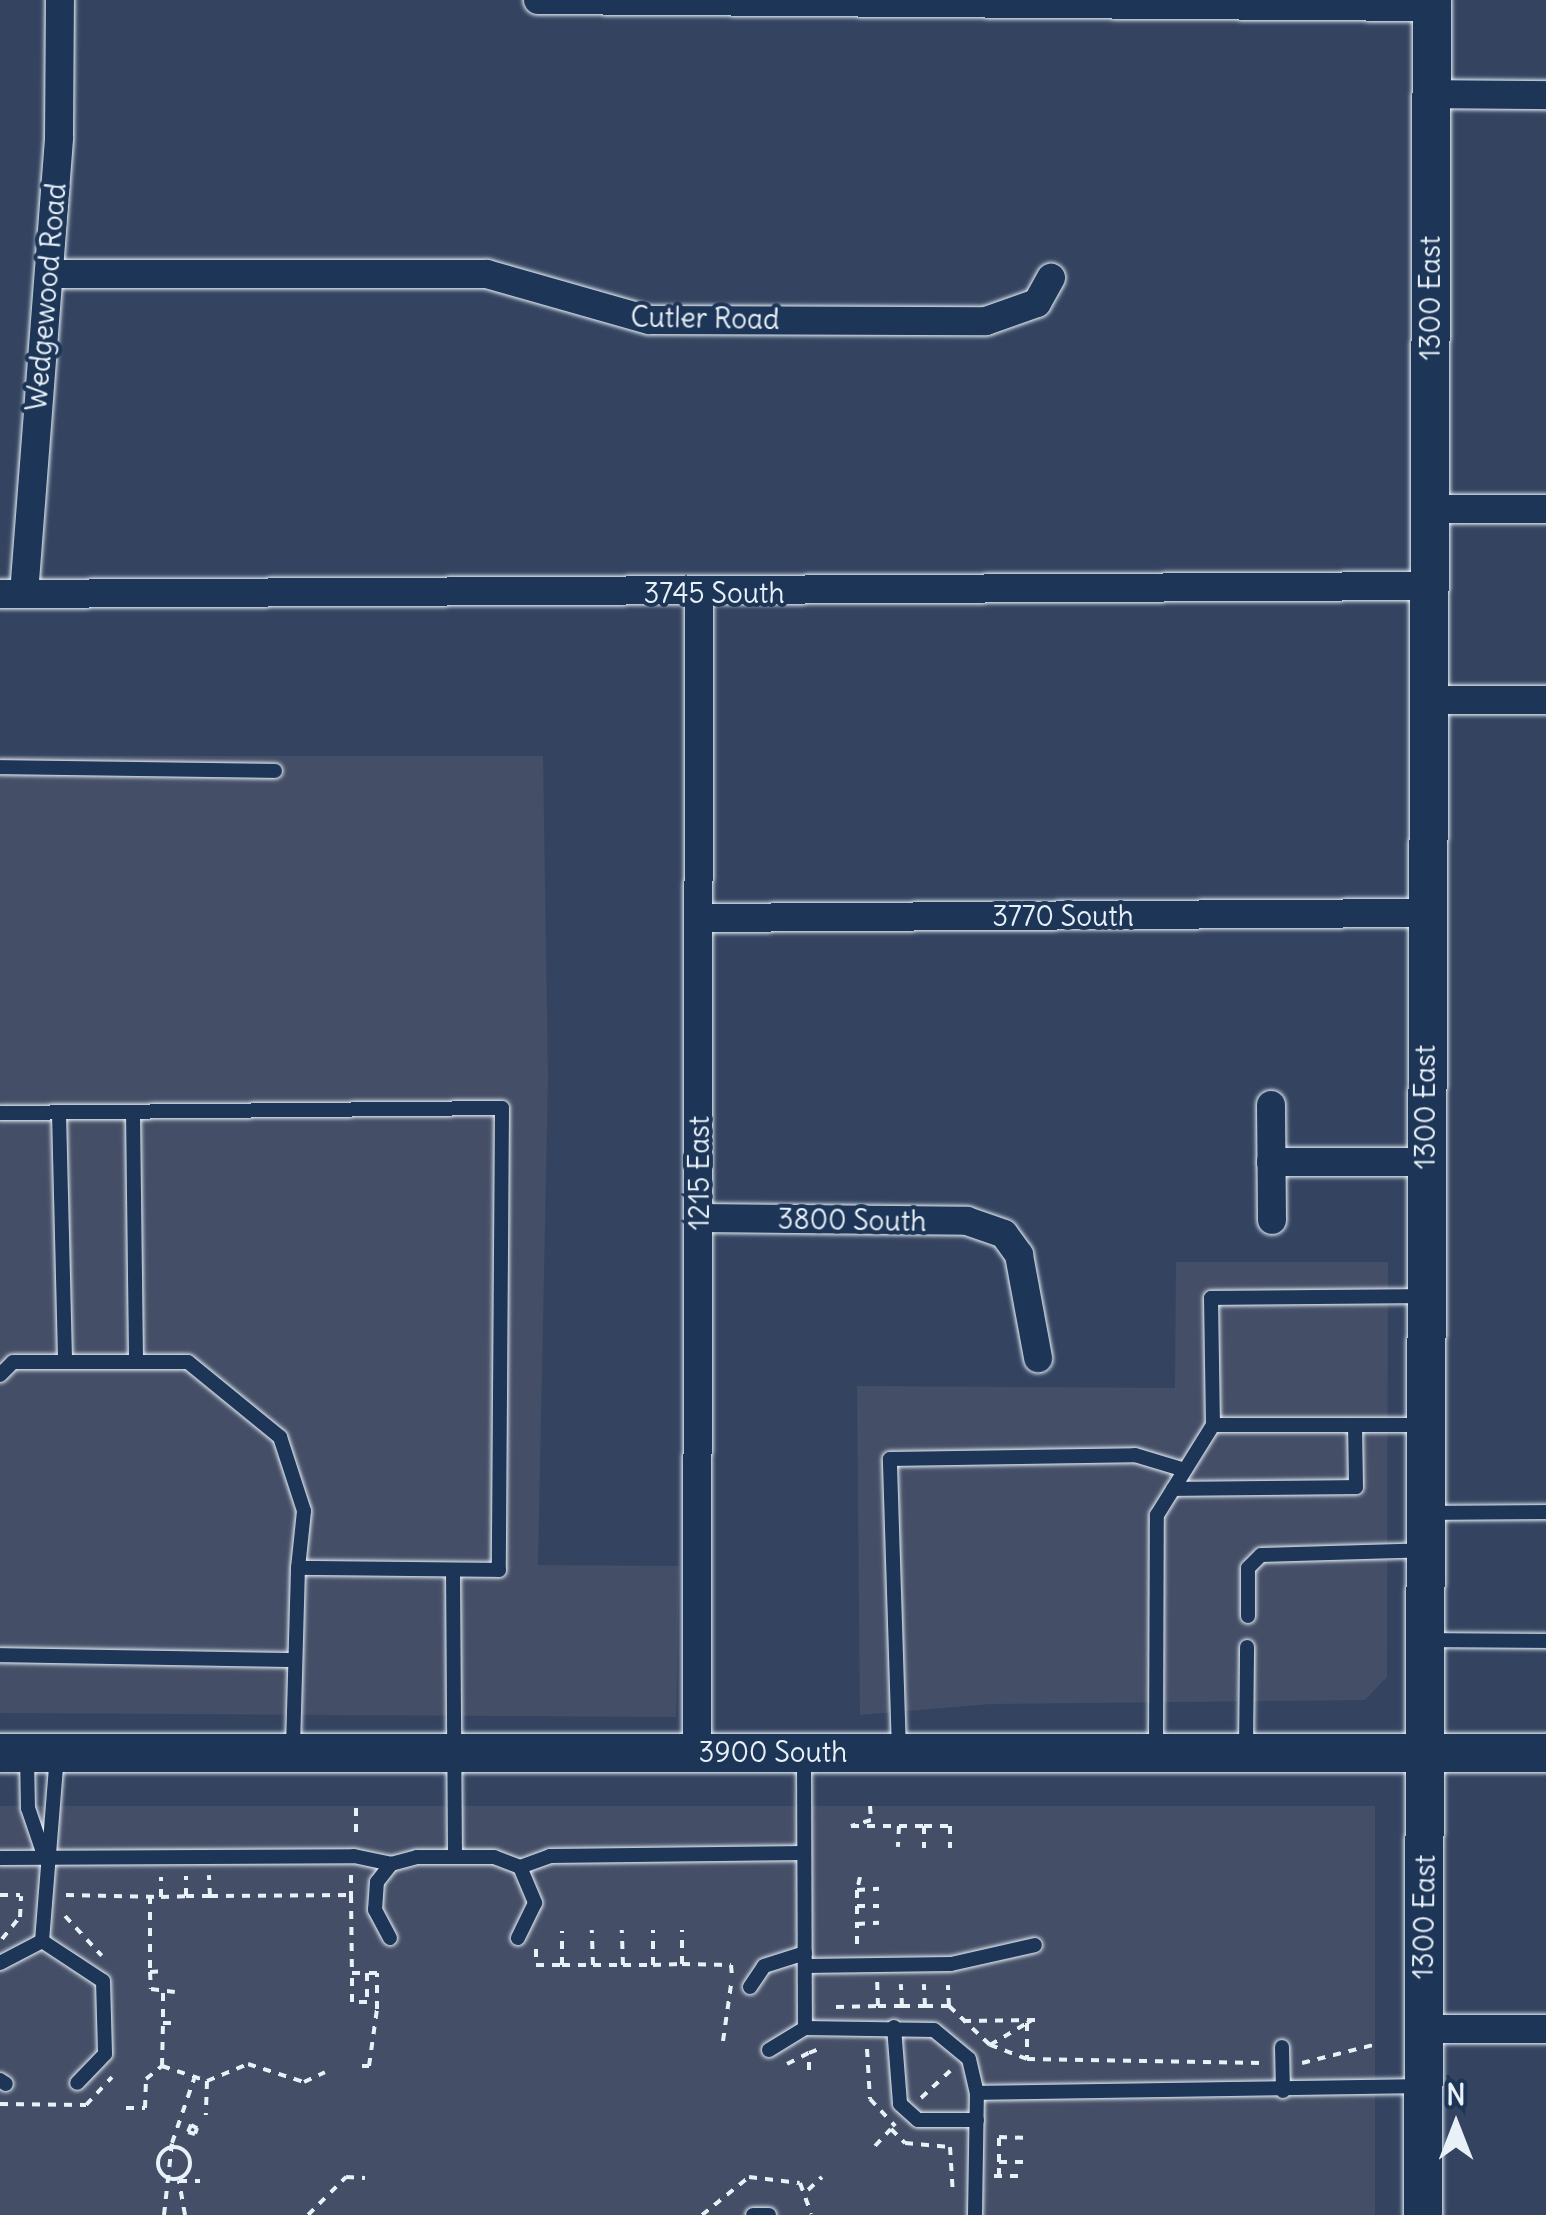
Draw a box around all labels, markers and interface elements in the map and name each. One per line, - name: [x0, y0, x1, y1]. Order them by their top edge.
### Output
- street label: Wedgewood Road: [19, 181, 73, 413]
- street label: 1300 East: [1413, 236, 1447, 360]
- street label: Cutler Road: [630, 300, 780, 336]
- street label: 3745 South: [643, 576, 785, 610]
- street label: 3770 South: [992, 899, 1134, 933]
- street label: 1300 East: [1408, 1045, 1442, 1169]
- street label: 1215 East: [682, 1116, 716, 1230]
- street label: 3800 South: [777, 1202, 927, 1238]
- street label: 3900 South: [699, 1735, 847, 1769]
- street label: 1300 East: [1406, 1854, 1442, 1980]
- north arrow: [1406, 2075, 1506, 2175]
- text: N: [1446, 2077, 1466, 2113]

